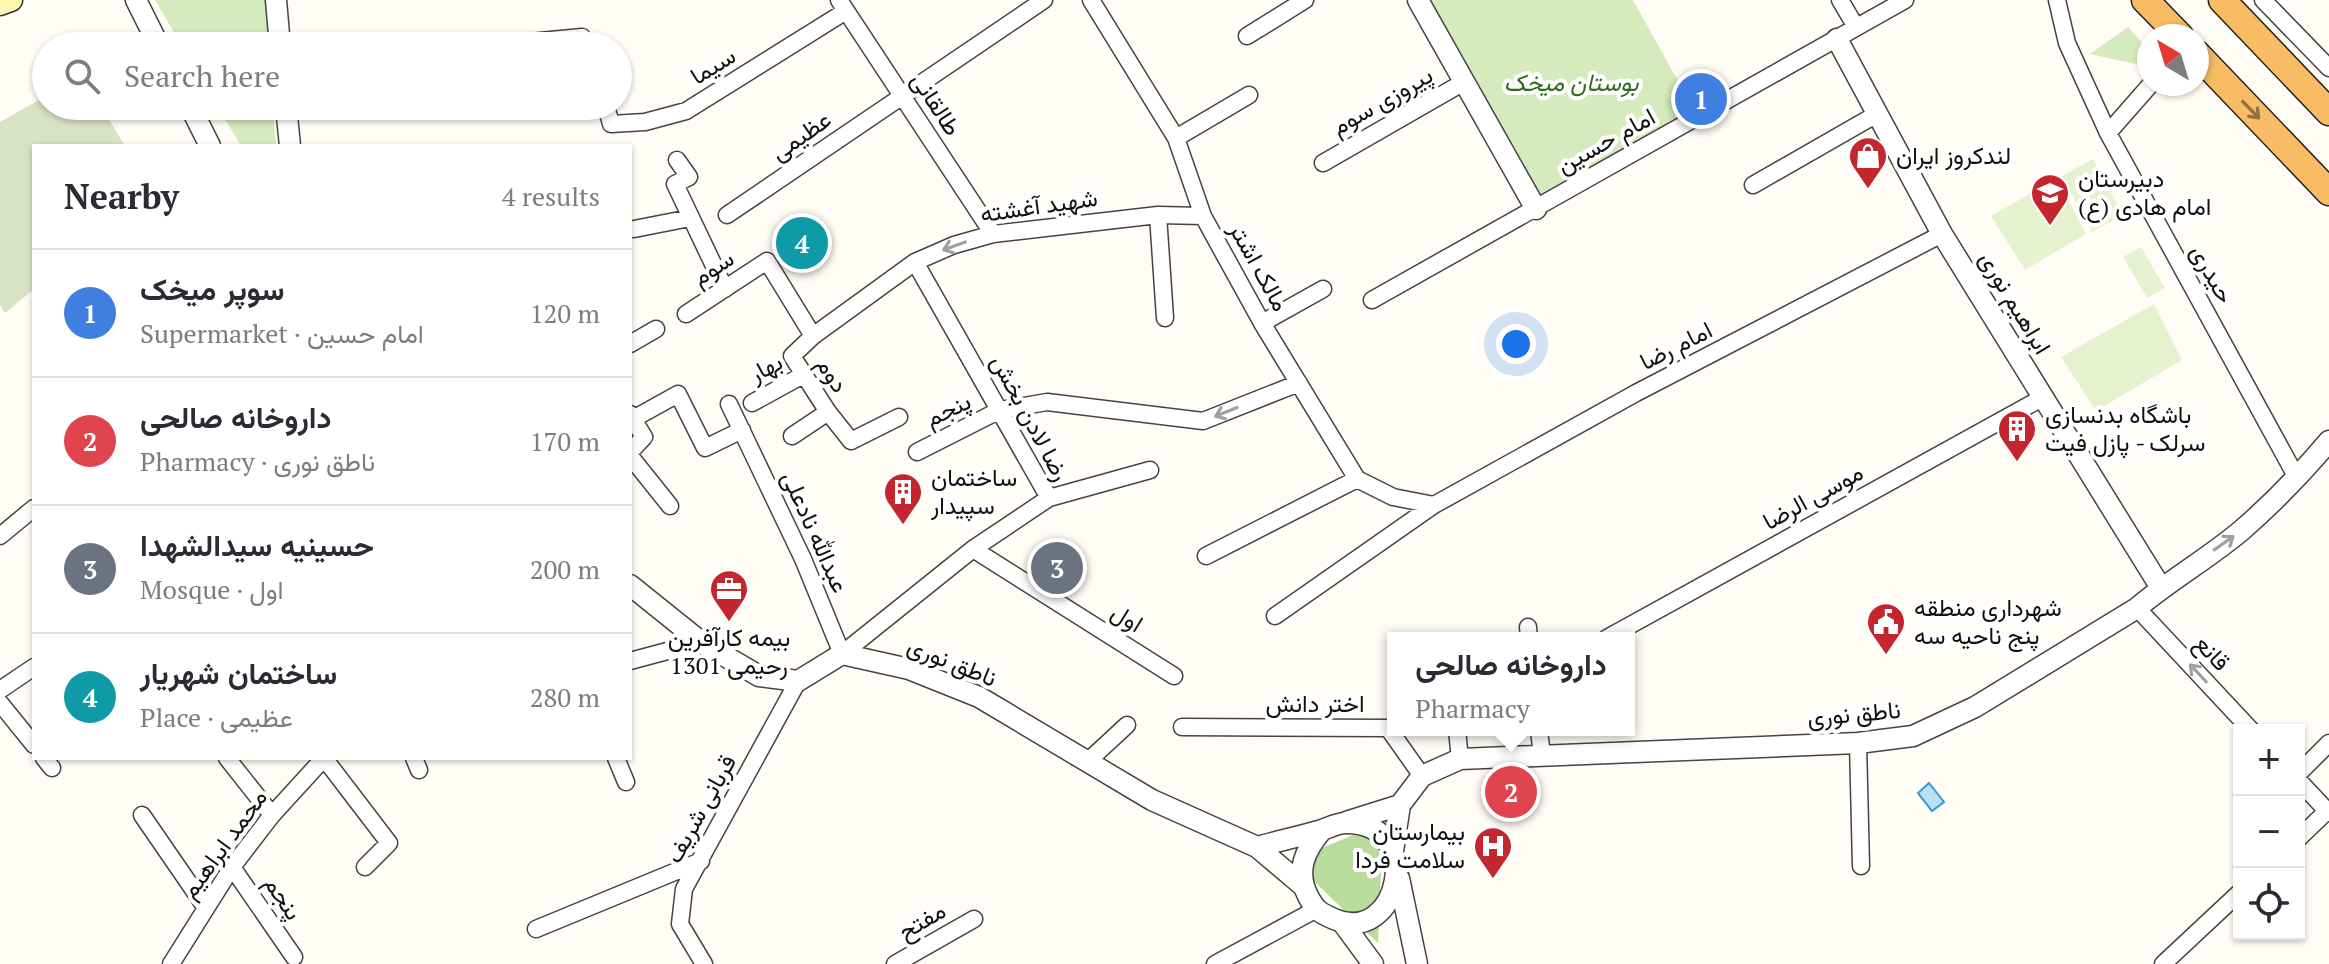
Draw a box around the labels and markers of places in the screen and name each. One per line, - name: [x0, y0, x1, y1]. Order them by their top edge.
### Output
- pin: 1: [1675, 69, 1727, 129]
- shop icon: لندکروز ایران: [1847, 135, 1889, 190]
- place label: لندکروز ایران: [1896, 139, 2011, 171]
- place label: دبیرستان امام هادی (ع): [2078, 162, 2211, 223]
- school or university icon: دبیرستان امام هادی (ع): [2029, 172, 2071, 227]
- pin: 4: [776, 213, 828, 273]
- place label: باشگاه بدنسازی سرلک - پازل فیت: [2045, 398, 2205, 459]
- building icon: باشگاه بدنسازی سرلک - پازل فیت: [1996, 408, 2038, 463]
- place label: ساختمان سپیدار: [930, 461, 1017, 522]
- building icon: ساختمان سپیدار: [882, 471, 924, 526]
- pin: 3: [1031, 538, 1083, 598]
- office icon: بیمه کارآفرین 1301 رحیمی: [708, 568, 750, 623]
- place label: شهرداری منطقه پنج ناحیه سه: [1914, 591, 2062, 653]
- public building icon: شهرداری منطقه پنج ناحیه سه: [1865, 601, 1907, 656]
- place label: بیمه کارآفرین 1301 رحیمی: [668, 621, 790, 681]
- pin: 2: [1485, 762, 1537, 822]
- place label: بیمارستان سلامت فردا: [1355, 815, 1465, 875]
- hospital icon: بیمارستان سلامت فردا: [1472, 825, 1514, 880]

